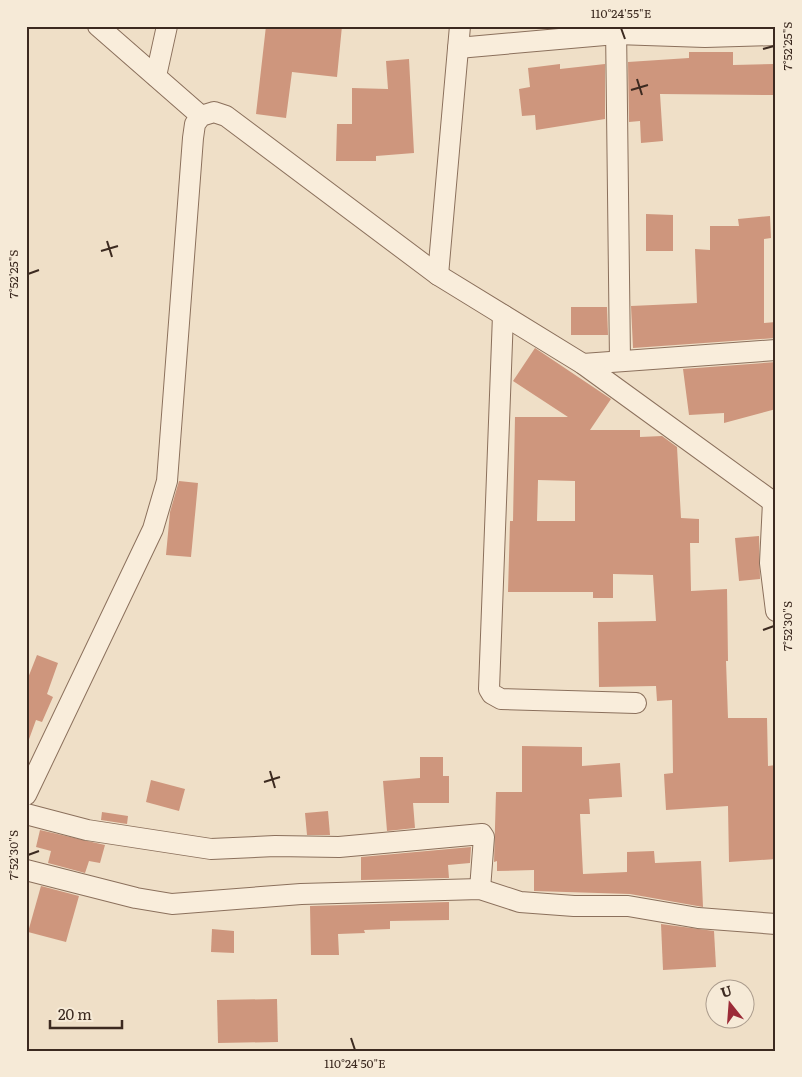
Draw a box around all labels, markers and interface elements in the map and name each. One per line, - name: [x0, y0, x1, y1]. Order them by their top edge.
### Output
- text: 110°24'55"E: [591, 4, 652, 22]
- text: 7°52'25"S: [778, 22, 796, 70]
- text: 7°52'25"S: [4, 250, 22, 298]
- text: 7°52'30"S: [778, 601, 796, 651]
- text: 7°52'30"S: [4, 830, 22, 880]
- text: U: [718, 979, 734, 1002]
- north arrow: [704, 980, 754, 1030]
- scale bar: [50, 997, 122, 1029]
- text: 20 m: [58, 1002, 92, 1025]
- text: 110°24'50"E: [324, 1054, 386, 1072]

